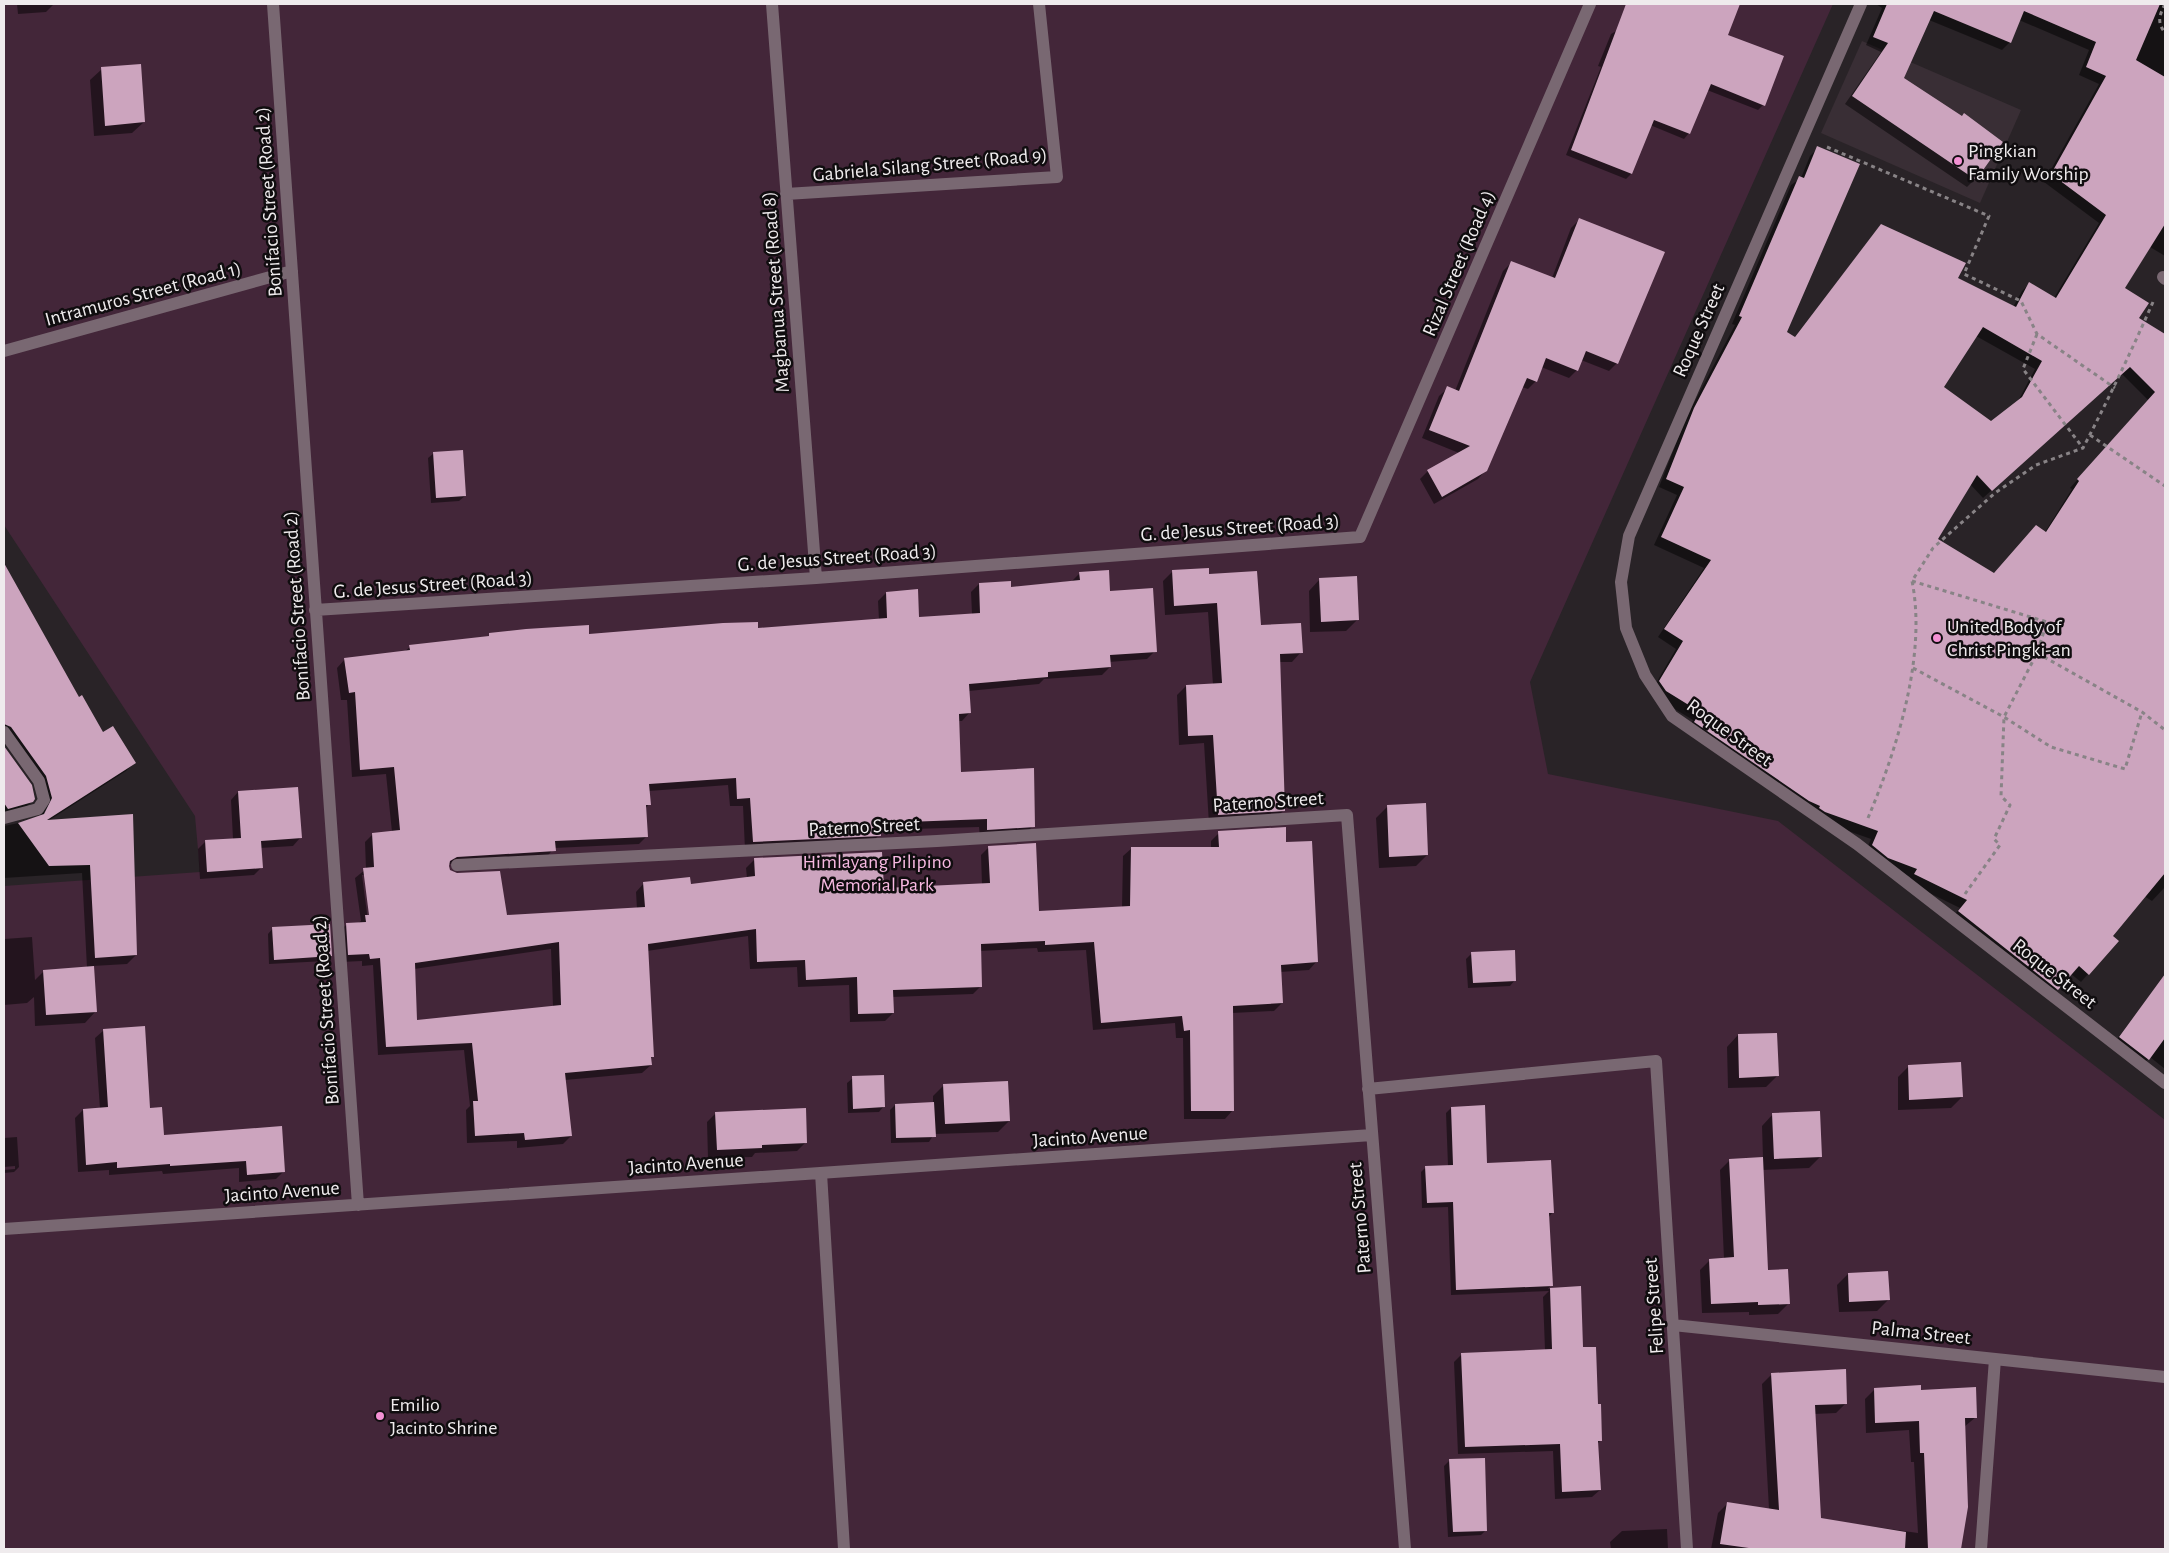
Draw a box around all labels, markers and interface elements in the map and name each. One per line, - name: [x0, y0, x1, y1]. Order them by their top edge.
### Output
- street label: Bonifacio Street (Road 2): [252, 106, 286, 298]
- place label: Pingkian Family Worship: [1968, 141, 2089, 184]
- street label: Gabriela Silang Street (Road 9): [812, 145, 1048, 185]
- marker: Pingkian Family Worship: [1952, 155, 1964, 167]
- street label: Rizal Street (Road 4): [1419, 187, 1499, 339]
- street label: Magbanua Street (Road 8): [759, 191, 793, 393]
- street label: Intramuros Street (Road 1): [43, 258, 244, 330]
- street label: Roque Street: [1669, 280, 1729, 380]
- street label: Bonifacio Street (Road 2): [280, 510, 314, 702]
- street label: G. de Jesus Street (Road 3): [1140, 511, 1340, 545]
- street label: G. de Jesus Street (Road 3): [737, 541, 937, 575]
- street label: G. de Jesus Street (Road 3): [333, 568, 533, 602]
- place label: United Body of Christ Pingki-an: [1947, 617, 2071, 660]
- marker: United Body of Christ Pingki-an: [1931, 632, 1943, 644]
- street label: Roque Street: [1683, 695, 1776, 771]
- street label: Paterno Street: [1212, 788, 1325, 816]
- street label: Paterno Street: [808, 814, 921, 840]
- park label: Himlayang Pilipino Memorial Park: [802, 852, 952, 895]
- street label: Bonifacio Street (Road 2): [309, 914, 343, 1106]
- street label: Roque Street: [2009, 935, 2100, 1013]
- street label: Jacinto Avenue: [1032, 1123, 1148, 1151]
- street label: Jacinto Avenue: [628, 1150, 744, 1178]
- street label: Paterno Street: [1345, 1161, 1375, 1274]
- street label: Jacinto Avenue: [224, 1178, 340, 1206]
- street label: Felipe Street: [1641, 1256, 1667, 1355]
- street label: Palma Street: [1870, 1318, 1972, 1348]
- place label: Emilio Jacinto Shrine: [390, 1395, 497, 1438]
- marker: Emilio Jacinto Shrine: [374, 1410, 386, 1422]

